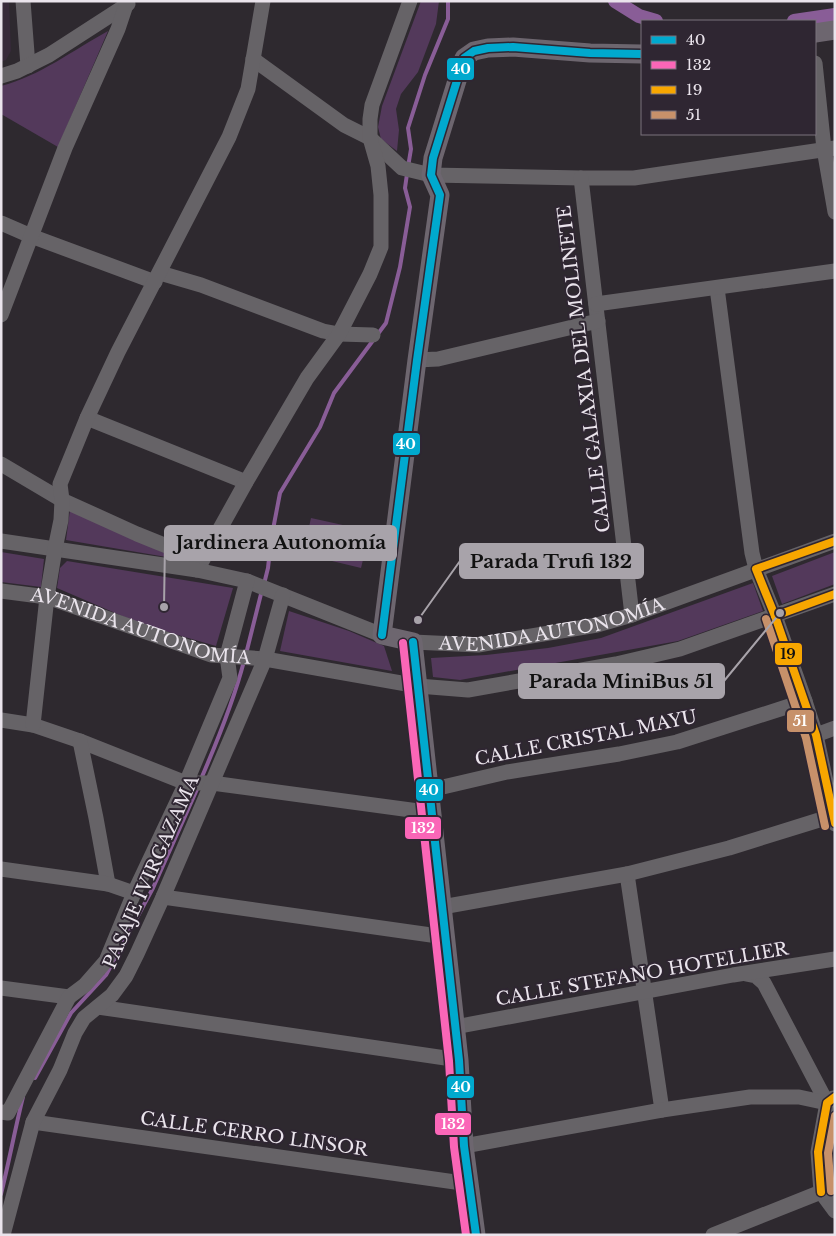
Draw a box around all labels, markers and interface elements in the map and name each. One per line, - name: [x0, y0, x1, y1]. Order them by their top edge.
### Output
- legend: [641, 20, 816, 135]
- text: 40: [686, 30, 706, 49]
- text: 132: [686, 55, 711, 74]
- line badge: 40: [446, 57, 475, 81]
- text: 40: [451, 60, 471, 78]
- text: 19: [686, 80, 702, 99]
- text: 51: [686, 105, 701, 124]
- street label: CALLE GALAXIA DEL MOLINETE: [553, 204, 615, 534]
- line badge: 40: [392, 432, 421, 456]
- text: 40: [396, 435, 416, 453]
- callout: Jardinera Autonomía: [165, 526, 396, 560]
- text: Jardinera Autonomía: [172, 531, 386, 554]
- callout: Parada Trufi 132: [460, 544, 643, 578]
- text: Parada Trufi 132: [470, 550, 632, 573]
- street label: AVENIDA AUTONOMÍA: [28, 584, 253, 669]
- street label: AVENIDA AUTONOMÍA: [437, 593, 669, 656]
- line badge: 19: [774, 642, 803, 666]
- text: 19: [780, 645, 796, 663]
- callout: Parada MiniBus 51: [519, 664, 724, 698]
- text: Parada MiniBus 51: [528, 670, 714, 693]
- street label: CALLE CRISTAL MAYU: [473, 706, 699, 770]
- line badge: 51: [786, 709, 815, 733]
- text: 51: [793, 712, 807, 730]
- street label: PASAJE IVIRGAZAMA: [98, 771, 204, 972]
- line badge: 40: [415, 778, 444, 802]
- text: 40: [419, 781, 439, 799]
- line badge: 132: [404, 816, 442, 840]
- text: 132: [411, 819, 435, 837]
- street label: CALLE STEFANO HOTELLIER: [494, 937, 791, 1011]
- line badge: 40: [446, 1075, 475, 1099]
- text: 40: [451, 1078, 471, 1096]
- street label: CALLE CERRO LINSOR: [139, 1107, 370, 1161]
- line badge: 132: [434, 1112, 472, 1136]
- text: 132: [441, 1115, 465, 1133]

